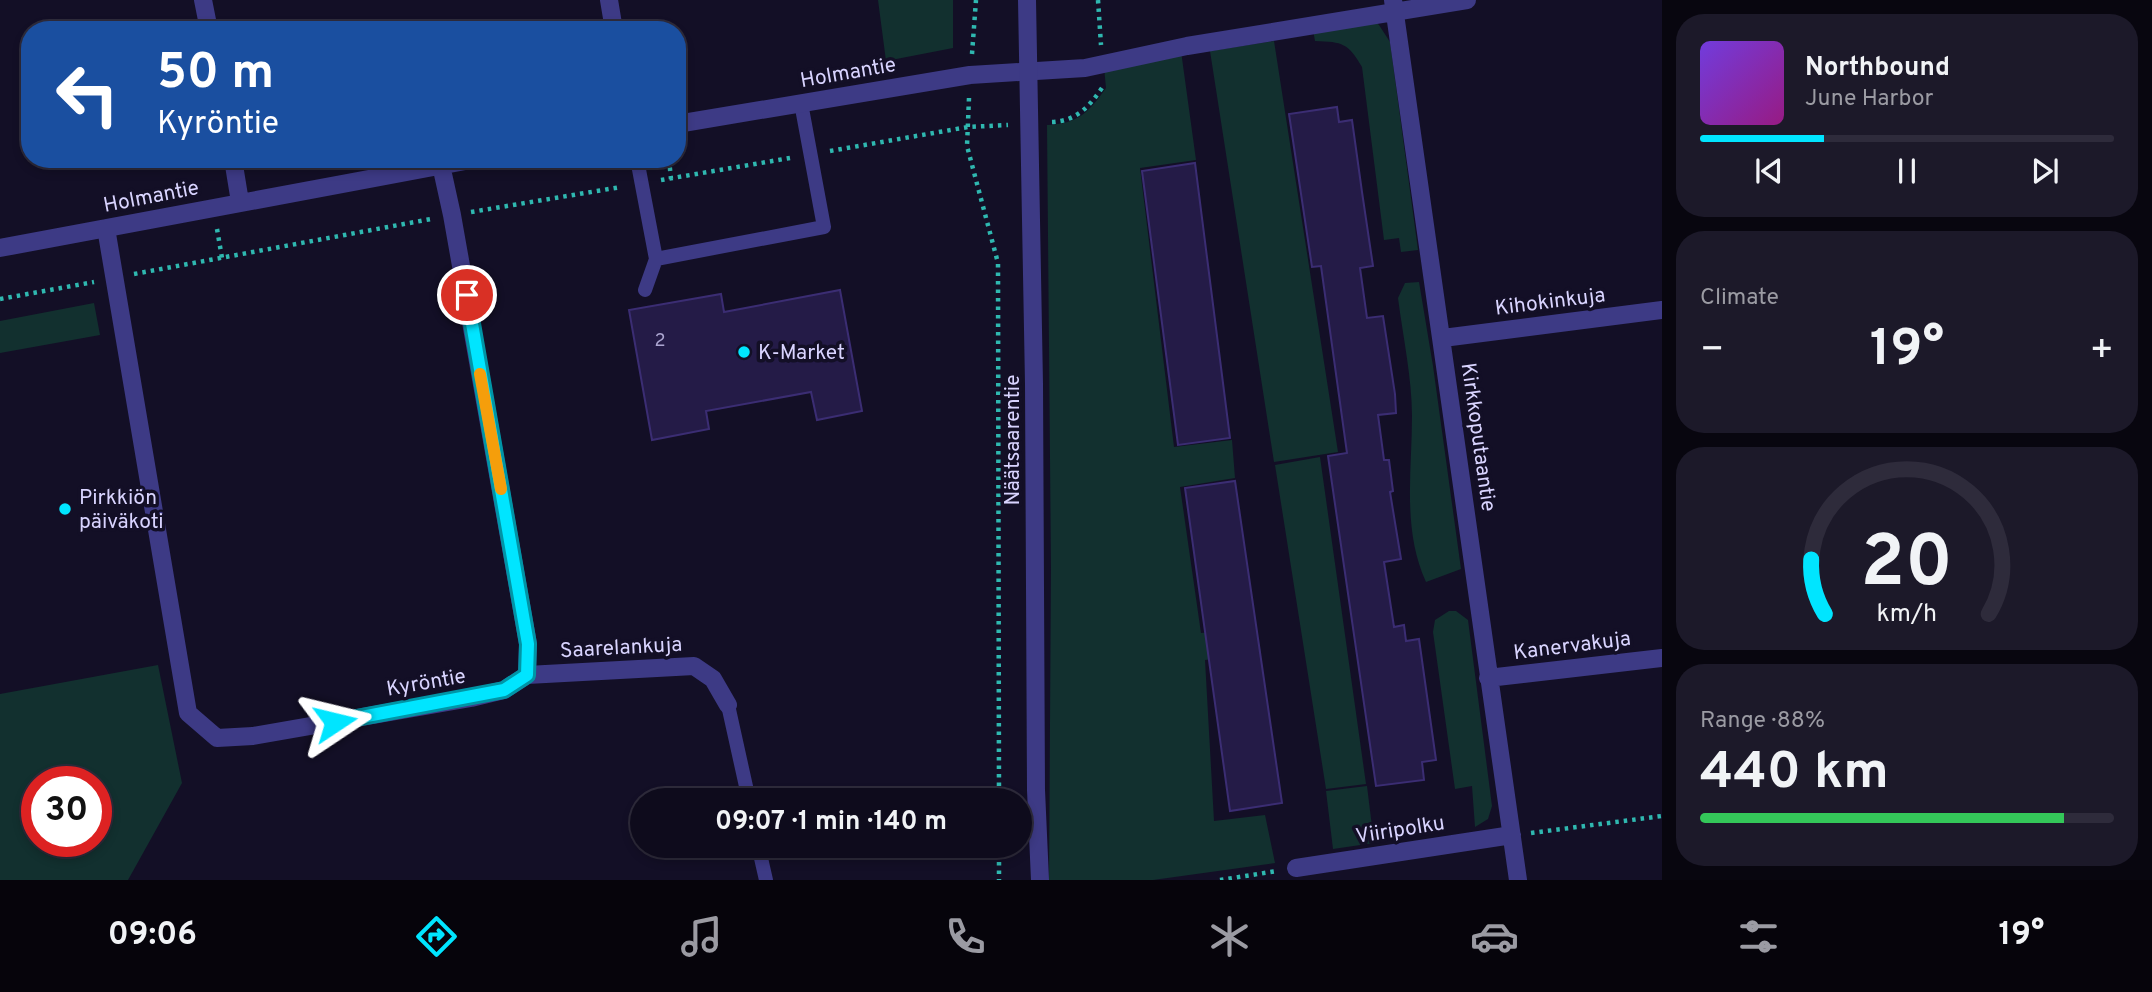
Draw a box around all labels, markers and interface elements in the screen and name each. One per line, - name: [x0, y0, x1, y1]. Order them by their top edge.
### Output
- text: 50 m: [157, 44, 274, 106]
- icon: left: [42, 49, 133, 140]
- street label: Holmantie: [798, 52, 898, 95]
- text: Northbound: [1805, 52, 1950, 85]
- text: June Harbor: [1805, 85, 1933, 114]
- text: Kyröntie: [157, 105, 279, 145]
- icon: previous: [1750, 152, 1788, 190]
- icon: pause: [1888, 152, 1926, 190]
- icon: next: [2026, 152, 2064, 190]
- street label: Holmantie: [101, 175, 201, 220]
- pin: [437, 265, 497, 325]
- icon: arrive: [448, 276, 486, 314]
- street label: Kihokinkuja: [1493, 282, 1607, 323]
- text: Climate: [1700, 284, 1779, 313]
- text: 19°: [1870, 318, 1944, 384]
- text: −: [1700, 327, 1725, 376]
- text: +: [2089, 327, 2114, 376]
- house number: 2: [654, 330, 666, 353]
- place label: K-Market: [758, 340, 845, 367]
- marker: K-Market: [736, 344, 752, 360]
- street label: Kirkkoputaantie: [1454, 361, 1501, 513]
- street label: Näätsaarentie: [1000, 375, 1027, 506]
- place label: Pirkkiön päiväkoti: [79, 485, 164, 536]
- marker: Pirkkiön päiväkoti: [57, 501, 73, 517]
- text: 20: [1861, 521, 1953, 613]
- text: km/h: [1877, 599, 1937, 631]
- street label: Kanervakuja: [1512, 626, 1632, 667]
- street label: Saarelankuja: [559, 632, 683, 665]
- street label: Kyröntie: [384, 663, 468, 704]
- position arrow: [298, 685, 372, 759]
- text: Range · 88%: [1700, 707, 1825, 736]
- text: 440 km: [1700, 741, 1889, 807]
- speed limit sign: 30: [21, 766, 112, 857]
- text: 09:07 · 1 min · 140 m: [715, 806, 947, 839]
- street label: Viiripolku: [1354, 810, 1447, 851]
- icon: directions: [412, 912, 461, 961]
- icon: music: [677, 912, 726, 961]
- icon: phone: [941, 912, 990, 961]
- icon: climate: [1205, 912, 1254, 961]
- icon: car: [1470, 912, 1519, 961]
- icon: filters: [1734, 912, 1783, 961]
- text: 09:06: [108, 916, 197, 956]
- text: 19°: [1999, 916, 2044, 956]

